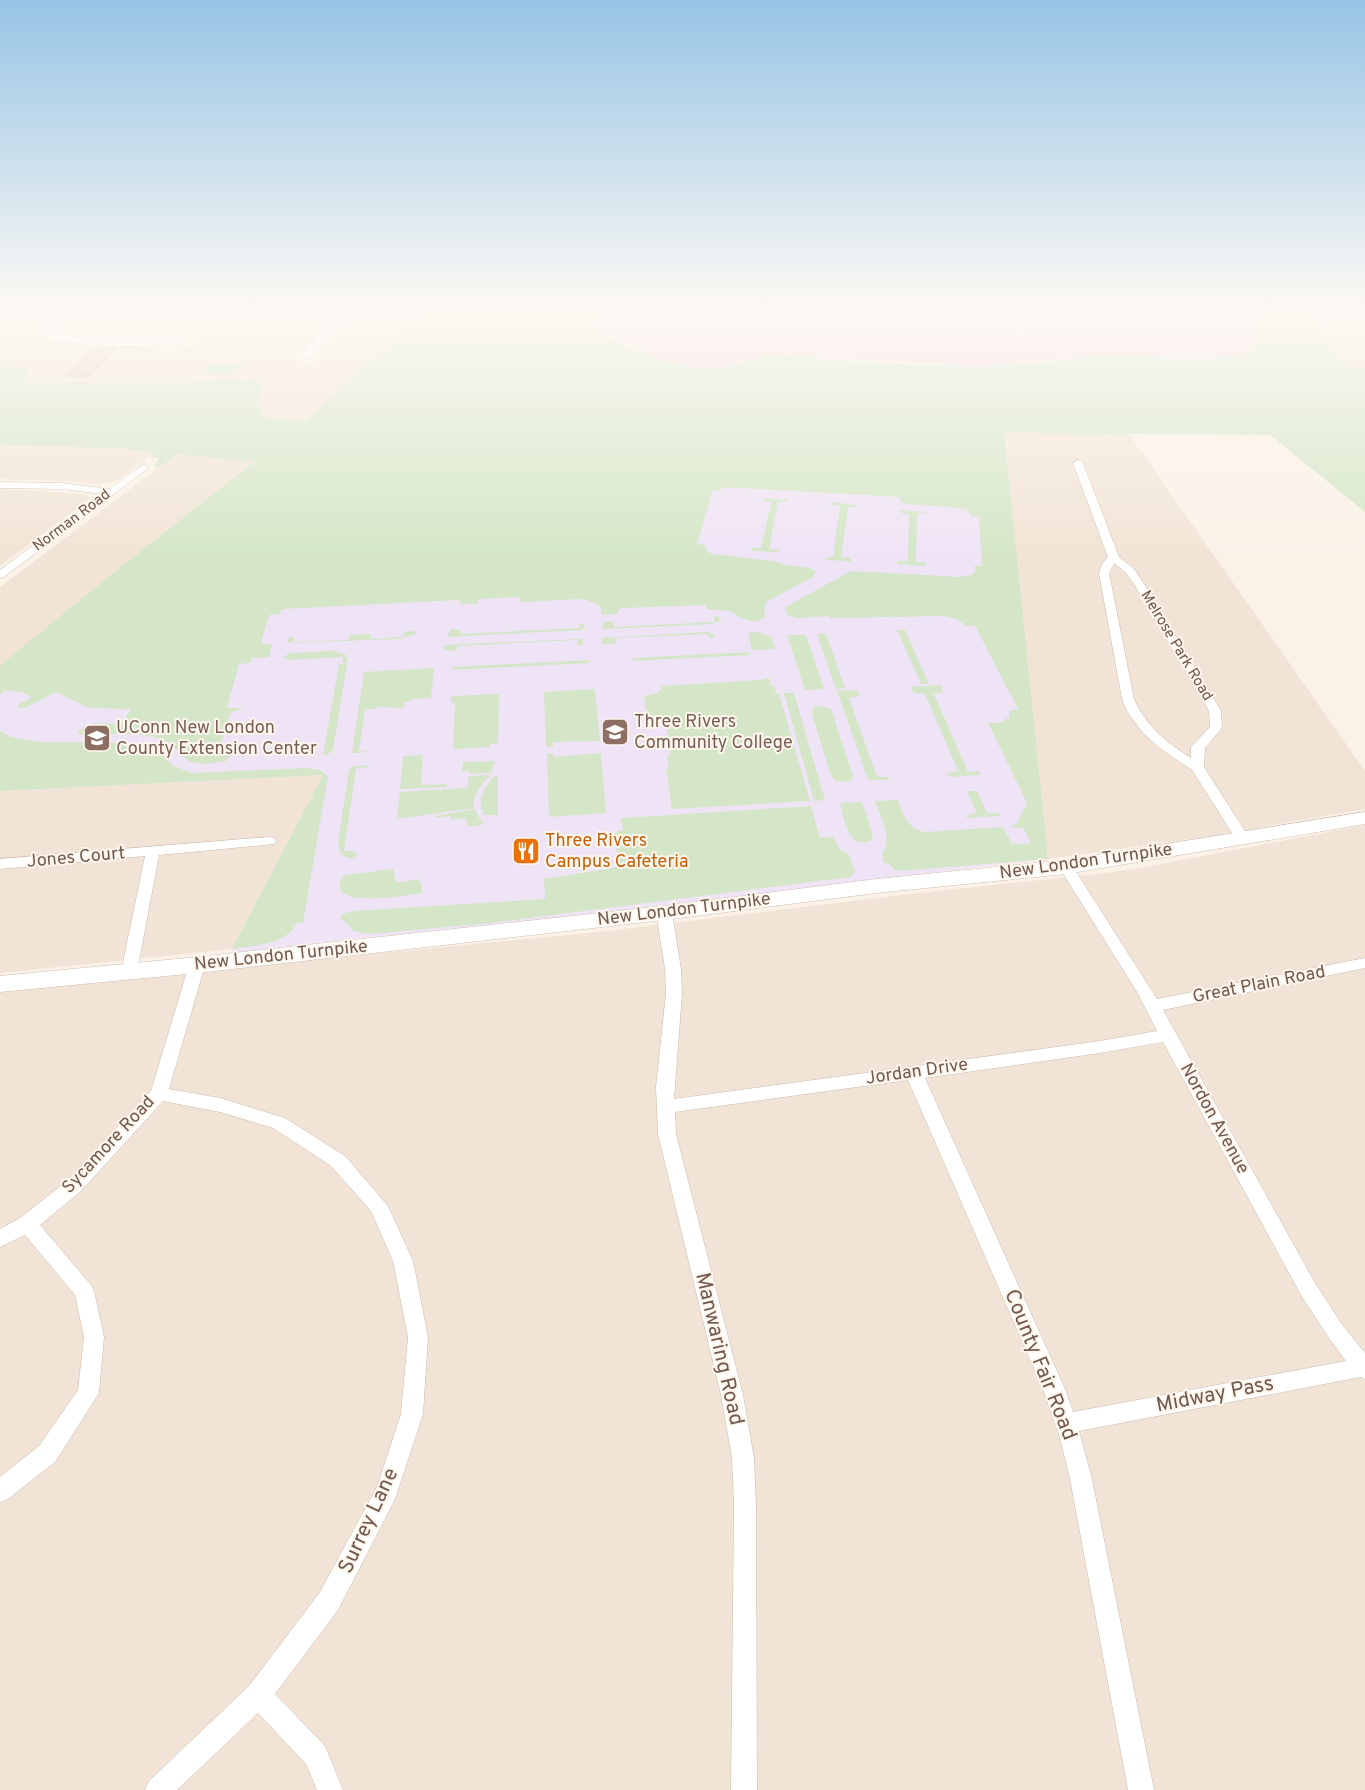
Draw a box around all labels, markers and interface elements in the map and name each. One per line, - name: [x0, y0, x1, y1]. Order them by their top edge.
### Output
- street label: Norman Road: [29, 486, 115, 556]
- street label: Melrose Park Road: [1136, 587, 1216, 705]
- place label: Three Rivers Community College: [634, 711, 793, 755]
- place label: UConn New London County Extension Center: [116, 717, 317, 761]
- school or university icon: Three Rivers Community College: [600, 717, 630, 747]
- school or university icon: UConn New London County Extension Center: [82, 723, 112, 753]
- place label: Three Rivers Campus Cafeteria: [545, 830, 688, 874]
- restaurant icon: Three Rivers Campus Cafeteria: [511, 836, 541, 866]
- street label: New London Turnpike: [998, 838, 1174, 886]
- street label: Jones Court: [26, 842, 126, 874]
- street label: New London Turnpike: [596, 888, 772, 932]
- street label: New London Turnpike: [193, 935, 369, 977]
- street label: Great Plain Road: [1191, 961, 1327, 1009]
- street label: Jordan Drive: [864, 1053, 970, 1091]
- street label: Nordon Avenue: [1174, 1060, 1254, 1178]
- street label: Sycamore Road: [58, 1091, 160, 1199]
- street label: Manwaring Road: [688, 1270, 750, 1428]
- street label: County Fair Road: [997, 1285, 1083, 1445]
- street label: Midway Pass: [1154, 1370, 1276, 1420]
- street label: Surrey Lane: [333, 1464, 405, 1578]

